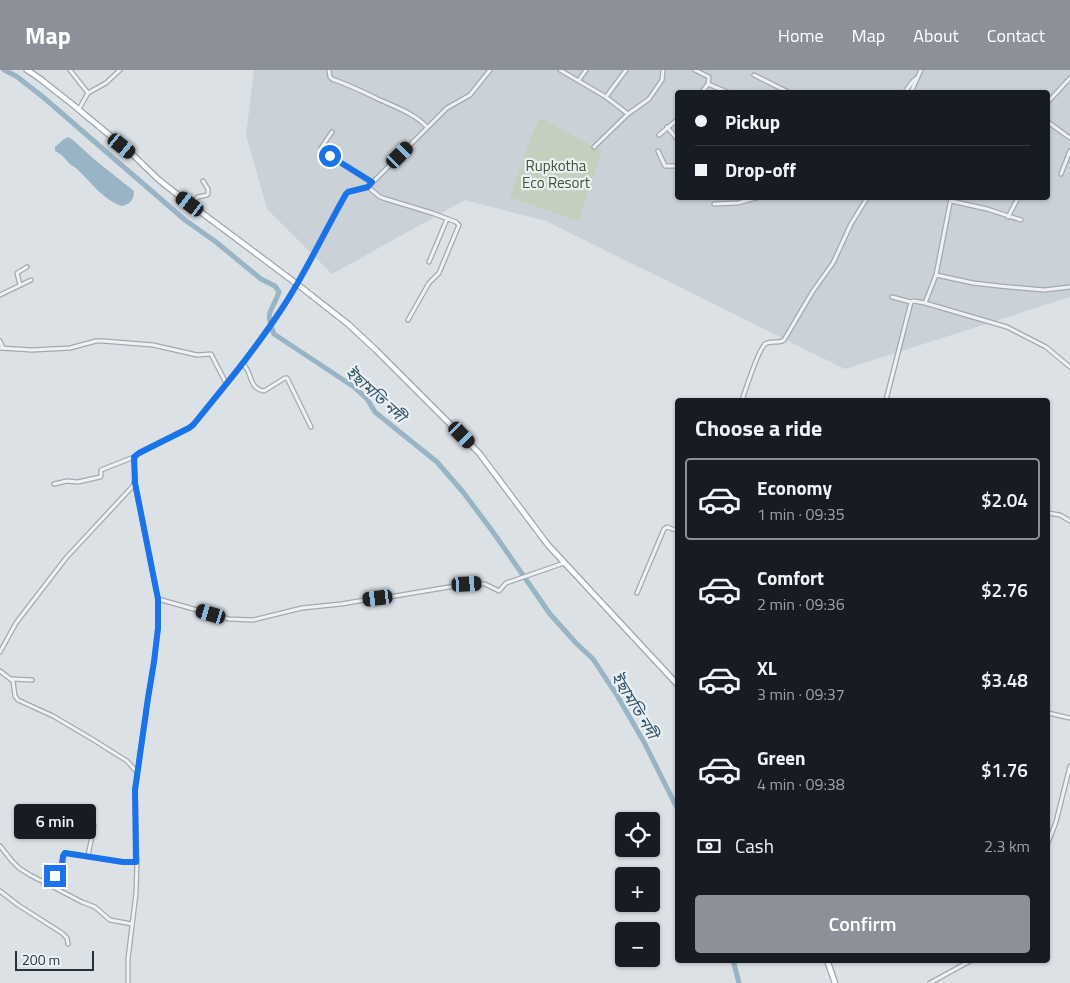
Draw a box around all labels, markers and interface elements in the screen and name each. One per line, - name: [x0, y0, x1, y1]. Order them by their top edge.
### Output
- text: Map: [25, 17, 71, 53]
- text: Home: [778, 22, 824, 49]
- text: Map: [852, 22, 885, 49]
- text: About: [913, 22, 959, 49]
- text: Contact: [987, 22, 1045, 49]
- text: Pickup: [725, 107, 780, 136]
- car: [105, 131, 138, 161]
- car: [384, 139, 415, 171]
- route start: [319, 145, 341, 167]
- park label: Rupkotha Eco Resort: [522, 154, 591, 194]
- text: Drop-off: [725, 155, 796, 184]
- car: [173, 189, 206, 219]
- water label: ইছামতি নদী: [340, 360, 414, 430]
- text: Choose a ride: [695, 411, 822, 445]
- car: [446, 419, 477, 451]
- text: Economy: [757, 473, 832, 502]
- icon: car: [697, 477, 742, 522]
- text: $2.04: [981, 485, 1028, 514]
- text: 1 min · 09:35: [757, 502, 845, 526]
- text: Comfort: [757, 563, 824, 592]
- icon: car: [697, 567, 742, 612]
- text: $2.76: [981, 575, 1028, 604]
- car: [451, 576, 482, 592]
- car: [362, 589, 393, 607]
- text: 2 min · 09:36: [757, 592, 845, 616]
- car: [194, 602, 227, 626]
- text: XL: [757, 653, 777, 682]
- icon: car: [697, 657, 742, 702]
- text: $3.48: [981, 665, 1028, 694]
- water label: ইছামতি নদী: [606, 667, 666, 745]
- text: 3 min · 09:37: [757, 682, 845, 706]
- text: Green: [757, 743, 806, 772]
- icon: car: [697, 747, 742, 792]
- text: $1.76: [981, 755, 1028, 784]
- text: 4 min · 09:38: [757, 772, 845, 796]
- callout: 6 min: [14, 804, 96, 838]
- text: 6 min: [36, 809, 74, 833]
- map controls: [615, 812, 660, 967]
- button: locate: [615, 812, 660, 857]
- text: Cash: [735, 831, 774, 860]
- icon: cash: [695, 832, 723, 860]
- text: 2.3 km: [984, 834, 1030, 858]
- route end: [44, 865, 66, 887]
- button: +: [615, 867, 660, 912]
- button: Confirm: [695, 895, 1030, 953]
- button: −: [615, 922, 660, 967]
- scale bar: [15, 948, 94, 971]
- text: 200 m: [22, 949, 60, 970]

